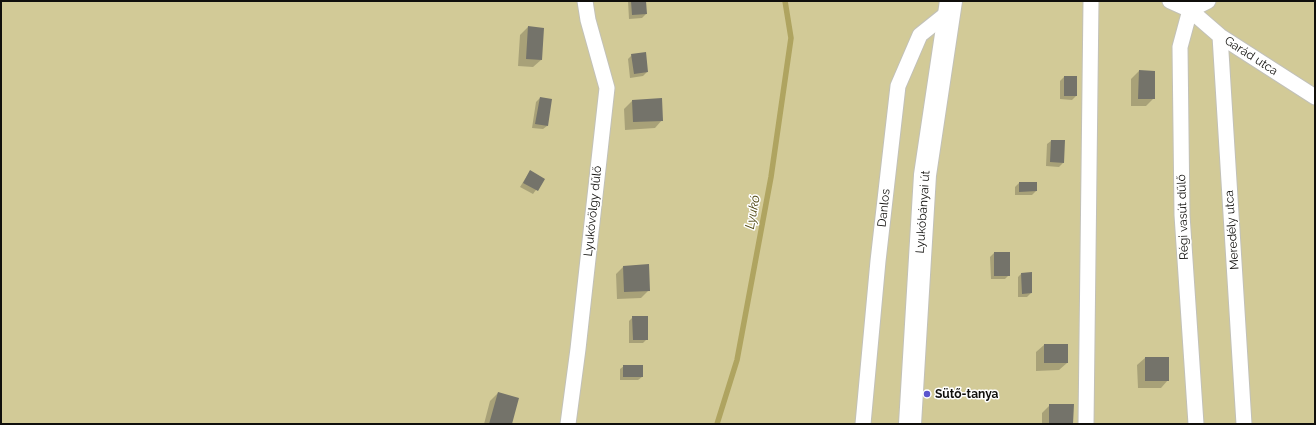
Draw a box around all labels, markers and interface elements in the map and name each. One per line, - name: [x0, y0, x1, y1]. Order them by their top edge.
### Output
- street label: Garád utca: [1222, 33, 1280, 79]
- street label: Lyukóvölgy dűlő: [581, 165, 605, 257]
- street label: Lyukóbányai út: [913, 170, 933, 254]
- street label: Régi vasút dűlő: [1174, 174, 1192, 260]
- street label: Danlos: [875, 188, 893, 228]
- street label: Meredély utca: [1222, 190, 1242, 270]
- water label: Lyukó: [742, 194, 764, 230]
- place label: Sütő-tanya: [935, 387, 999, 401]
- marker: Sütő-tanya: [922, 389, 932, 399]

